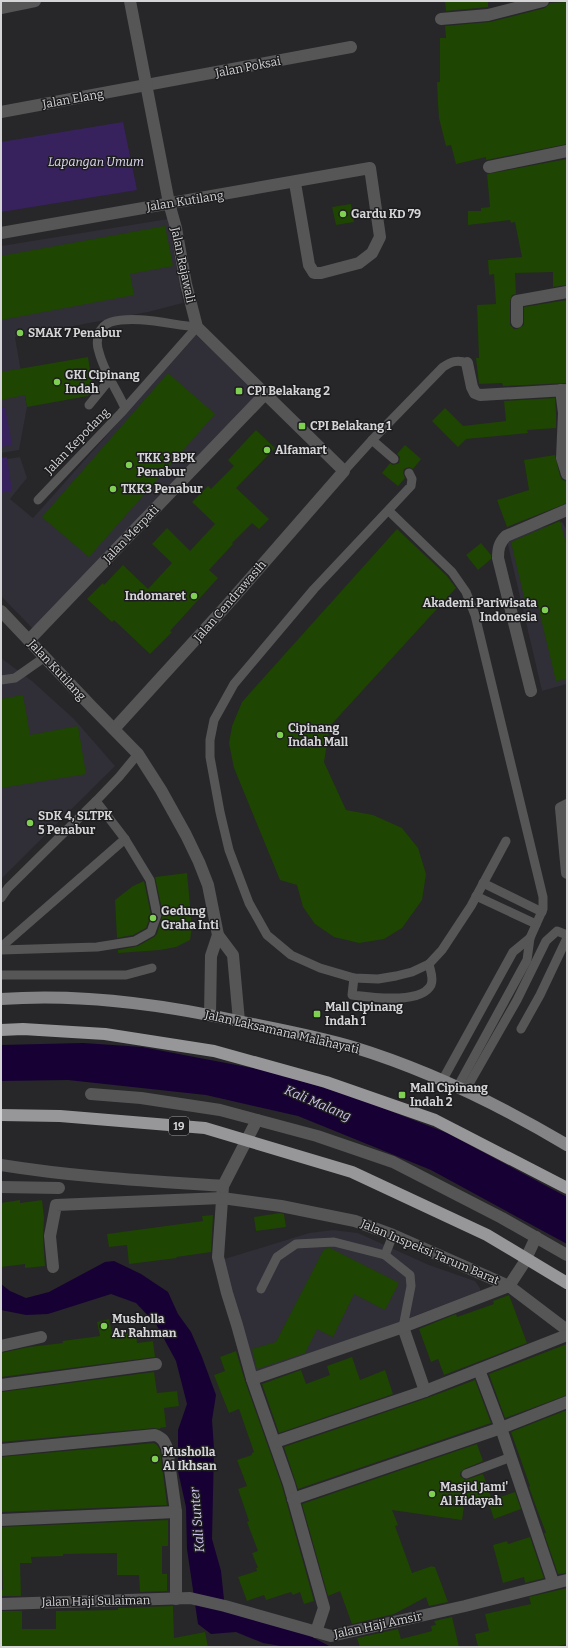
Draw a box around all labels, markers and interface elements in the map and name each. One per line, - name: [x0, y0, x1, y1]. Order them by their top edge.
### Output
- street label: Jalan Poksai: [213, 54, 282, 80]
- street label: Jalan Elang: [40, 87, 105, 111]
- park label: Lapangan Umum: [48, 155, 144, 169]
- street label: Jalan Kutilang: [144, 188, 225, 214]
- place label: Gardu KD 79: [351, 207, 421, 221]
- marker: Gardu KD 79: [338, 209, 348, 219]
- street label: Jalan Rajawali: [168, 225, 198, 304]
- place label: SMAK 7 Penabur: [28, 326, 122, 340]
- marker: SMAK 7 Penabur: [15, 328, 25, 338]
- place label: GKI Cipinang Indah: [65, 368, 140, 396]
- marker: GKI Cipinang Indah: [52, 377, 62, 387]
- place label: CPI Belakang 2: [247, 384, 330, 398]
- marker: CPI Belakang 2: [234, 386, 244, 396]
- street label: Jalan Kepodang: [41, 405, 112, 478]
- place label: CPI Belakang 1: [310, 419, 392, 433]
- marker: CPI Belakang 1: [297, 421, 307, 431]
- place label: Alfamart: [275, 443, 327, 457]
- marker: Alfamart: [262, 445, 272, 455]
- place label: TKK 3 BPK Penabur: [137, 451, 196, 479]
- marker: TKK 3 BPK Penabur: [124, 460, 134, 470]
- place label: TKK3 Penabur: [121, 482, 203, 496]
- marker: TKK3 Penabur: [108, 484, 118, 494]
- street label: Jalan Merpati: [100, 502, 162, 566]
- street label: Jalan Cendrawasih: [190, 557, 269, 645]
- place label: Indomaret: [125, 589, 186, 603]
- marker: Indomaret: [189, 591, 199, 601]
- place label: Akademi Pariwisata Indonesia: [423, 596, 537, 624]
- marker: Akademi Pariwisata Indonesia: [540, 605, 550, 615]
- street label: Jalan Kutilang: [25, 636, 89, 703]
- place label: Cipinang Indah Mall: [288, 721, 348, 749]
- marker: Cipinang Indah Mall: [275, 730, 285, 740]
- place label: SDK 4, SLTPK 5 Penabur: [38, 809, 113, 837]
- marker: SDK 4, SLTPK 5 Penabur: [25, 818, 35, 828]
- place label: Gedung Graha Inti: [161, 904, 219, 932]
- marker: Gedung Graha Inti: [148, 913, 158, 923]
- place label: Mall Cipinang Indah 1: [325, 1000, 403, 1028]
- street label: Jalan Laksamana Malahayati: [203, 1007, 361, 1057]
- marker: Mall Cipinang Indah 1: [312, 1009, 322, 1019]
- place label: Mall Cipinang Indah 2: [410, 1081, 488, 1109]
- water label: Kali Malang: [282, 1082, 354, 1124]
- marker: Mall Cipinang Indah 2: [397, 1090, 407, 1100]
- road number: 19: [169, 1117, 189, 1135]
- street label: Jalan Inspeksi Tarum Barat: [358, 1216, 502, 1288]
- place label: Musholla Ar Rahman: [112, 1312, 177, 1340]
- marker: Musholla Ar Rahman: [99, 1321, 109, 1331]
- place label: Musholla Al Ikhsan: [163, 1445, 217, 1473]
- marker: Musholla Al Ikhsan: [150, 1454, 160, 1464]
- place label: Masjid Jami' Al Hidayah: [440, 1480, 508, 1508]
- water label: Kali Sunter: [187, 1486, 207, 1553]
- marker: Masjid Jami' Al Hidayah: [427, 1489, 437, 1499]
- street label: Jalan Haji Sulaiman: [41, 1593, 151, 1609]
- street label: Jalan Haji Amsir: [332, 1609, 424, 1641]

